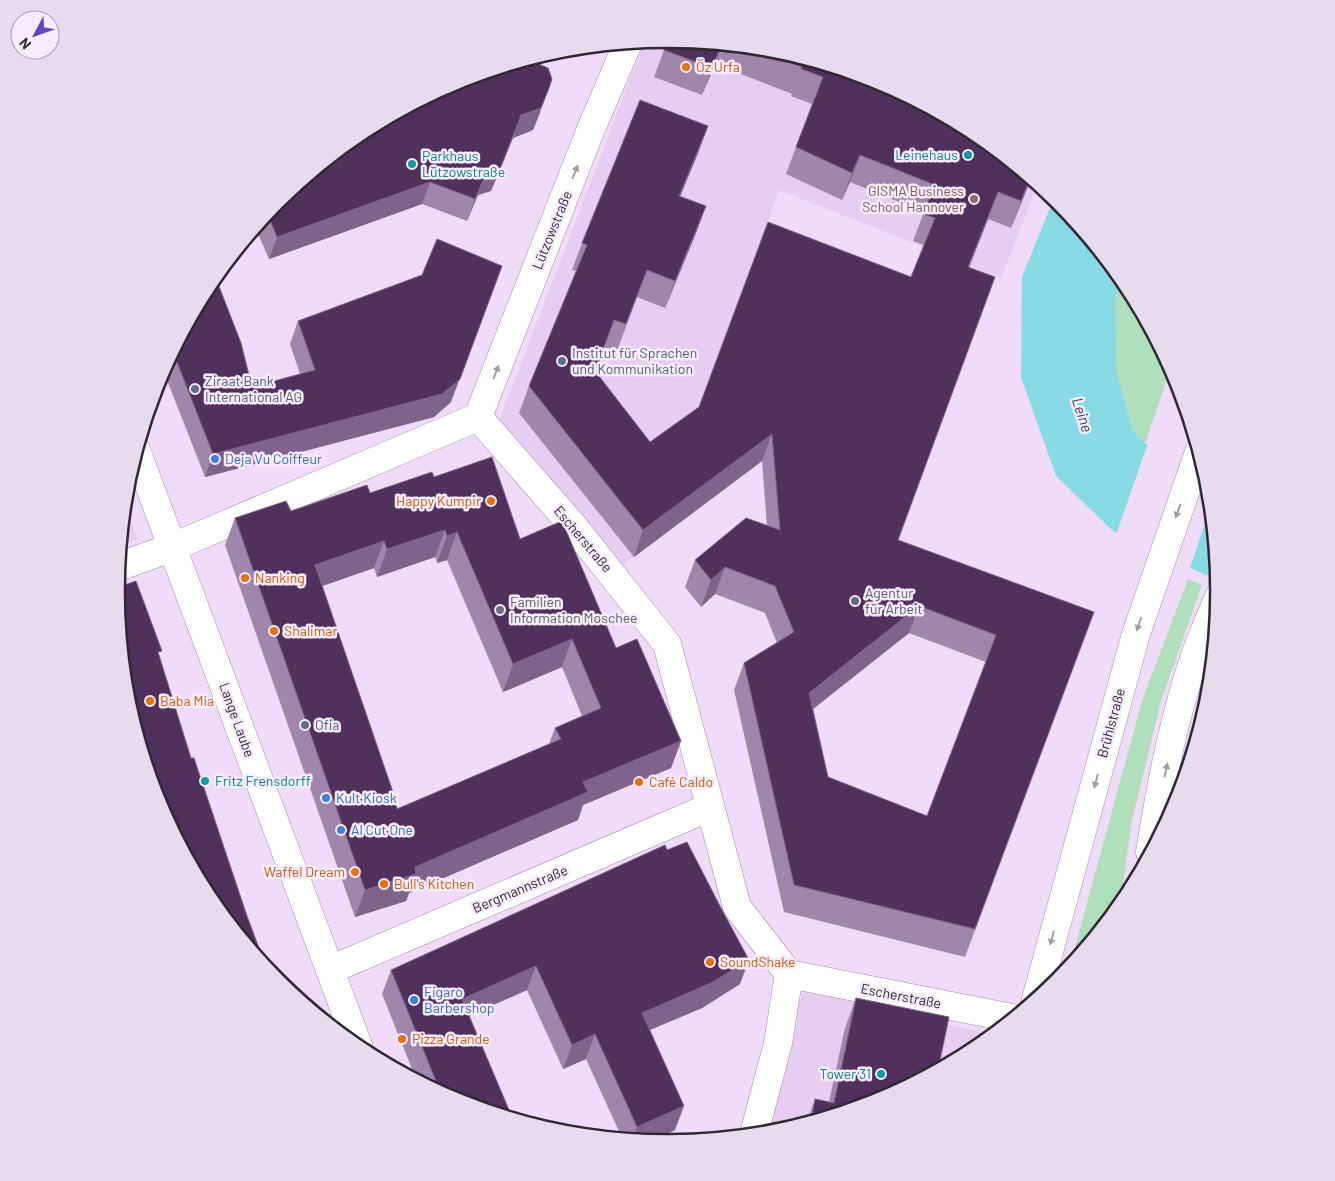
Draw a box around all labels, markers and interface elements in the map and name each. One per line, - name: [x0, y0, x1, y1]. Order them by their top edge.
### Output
- north arrow: [10, 10, 60, 60]
- text: N: [15, 35, 34, 53]
- place label: Öz Urfa: [696, 58, 740, 75]
- marker: Öz Urfa: [680, 61, 692, 73]
- place label: Leinehaus: [895, 146, 958, 163]
- place label: Parkhaus Lützowstraße: [422, 147, 505, 180]
- marker: Leinehaus: [962, 149, 974, 161]
- marker: Parkhaus Lützowstraße: [406, 158, 418, 170]
- one-way arrow: [571, 164, 579, 179]
- place label: GISMA Business School Hannover: [862, 182, 964, 215]
- street label: Lützowstraße: [528, 188, 575, 272]
- marker: GISMA Business School Hannover: [968, 193, 980, 205]
- place label: Institut für Sprachen und Kommunikation: [572, 344, 697, 377]
- marker: Institut für Sprachen und Kommunikation: [556, 355, 568, 367]
- one-way arrow: [492, 364, 500, 379]
- place label: Ziraat Bank International AG: [205, 372, 302, 405]
- marker: Ziraat Bank International AG: [189, 383, 201, 395]
- water label: Leine: [1069, 395, 1097, 434]
- place label: Deja Vu Coiffeur: [225, 450, 322, 467]
- marker: Deja Vu Coiffeur: [209, 453, 221, 465]
- place label: Happy Kumpir: [396, 492, 481, 509]
- marker: Happy Kumpir: [485, 495, 497, 507]
- street label: Escherstraße: [551, 502, 616, 575]
- one-way arrow: [1174, 504, 1182, 519]
- place label: Nanking: [255, 569, 305, 586]
- marker: Nanking: [239, 572, 251, 584]
- place label: Agentur für Arbeit: [865, 584, 923, 617]
- place label: Familien Information Moschee: [510, 593, 638, 626]
- marker: Agentur für Arbeit: [849, 595, 861, 607]
- marker: Familien Information Moschee: [494, 604, 506, 616]
- one-way arrow: [1135, 617, 1143, 632]
- place label: Shalimar: [284, 622, 338, 639]
- marker: Shalimar: [268, 625, 280, 637]
- street label: Lange Laube: [216, 680, 259, 759]
- street label: Brühlstraße: [1093, 686, 1128, 760]
- place label: Baba Mia: [160, 692, 214, 709]
- marker: Baba Mia: [144, 695, 156, 707]
- place label: Ofia: [315, 716, 339, 733]
- marker: Ofia: [299, 719, 311, 731]
- one-way arrow: [1162, 762, 1170, 777]
- place label: Fritz Frensdorff: [215, 772, 311, 789]
- place label: Café Caldo: [649, 773, 713, 790]
- one-way arrow: [1091, 773, 1099, 788]
- marker: Fritz Frensdorff: [199, 775, 211, 787]
- marker: Café Caldo: [633, 776, 645, 788]
- place label: Kult Kiosk: [336, 789, 397, 806]
- marker: Kult Kiosk: [320, 792, 332, 804]
- place label: Al Cut One: [351, 821, 413, 838]
- marker: Al Cut One: [335, 824, 347, 836]
- street label: Bergmannstraße: [470, 861, 570, 916]
- place label: Waffel Dream: [264, 863, 345, 880]
- marker: Waffel Dream: [349, 866, 361, 878]
- place label: Bull's Kitchen: [394, 875, 474, 892]
- marker: Bull's Kitchen: [378, 878, 390, 890]
- one-way arrow: [1048, 930, 1056, 945]
- place label: SoundShake: [720, 953, 796, 970]
- marker: SoundShake: [704, 956, 716, 968]
- street label: Escherstraße: [859, 979, 943, 1012]
- place label: Figaro Barbershop: [424, 983, 495, 1016]
- marker: Figaro Barbershop: [408, 994, 420, 1006]
- place label: Pizza Grande: [412, 1030, 490, 1047]
- marker: Pizza Grande: [396, 1033, 408, 1045]
- place label: Tower 31: [819, 1065, 871, 1082]
- marker: Tower 31: [875, 1068, 887, 1080]

